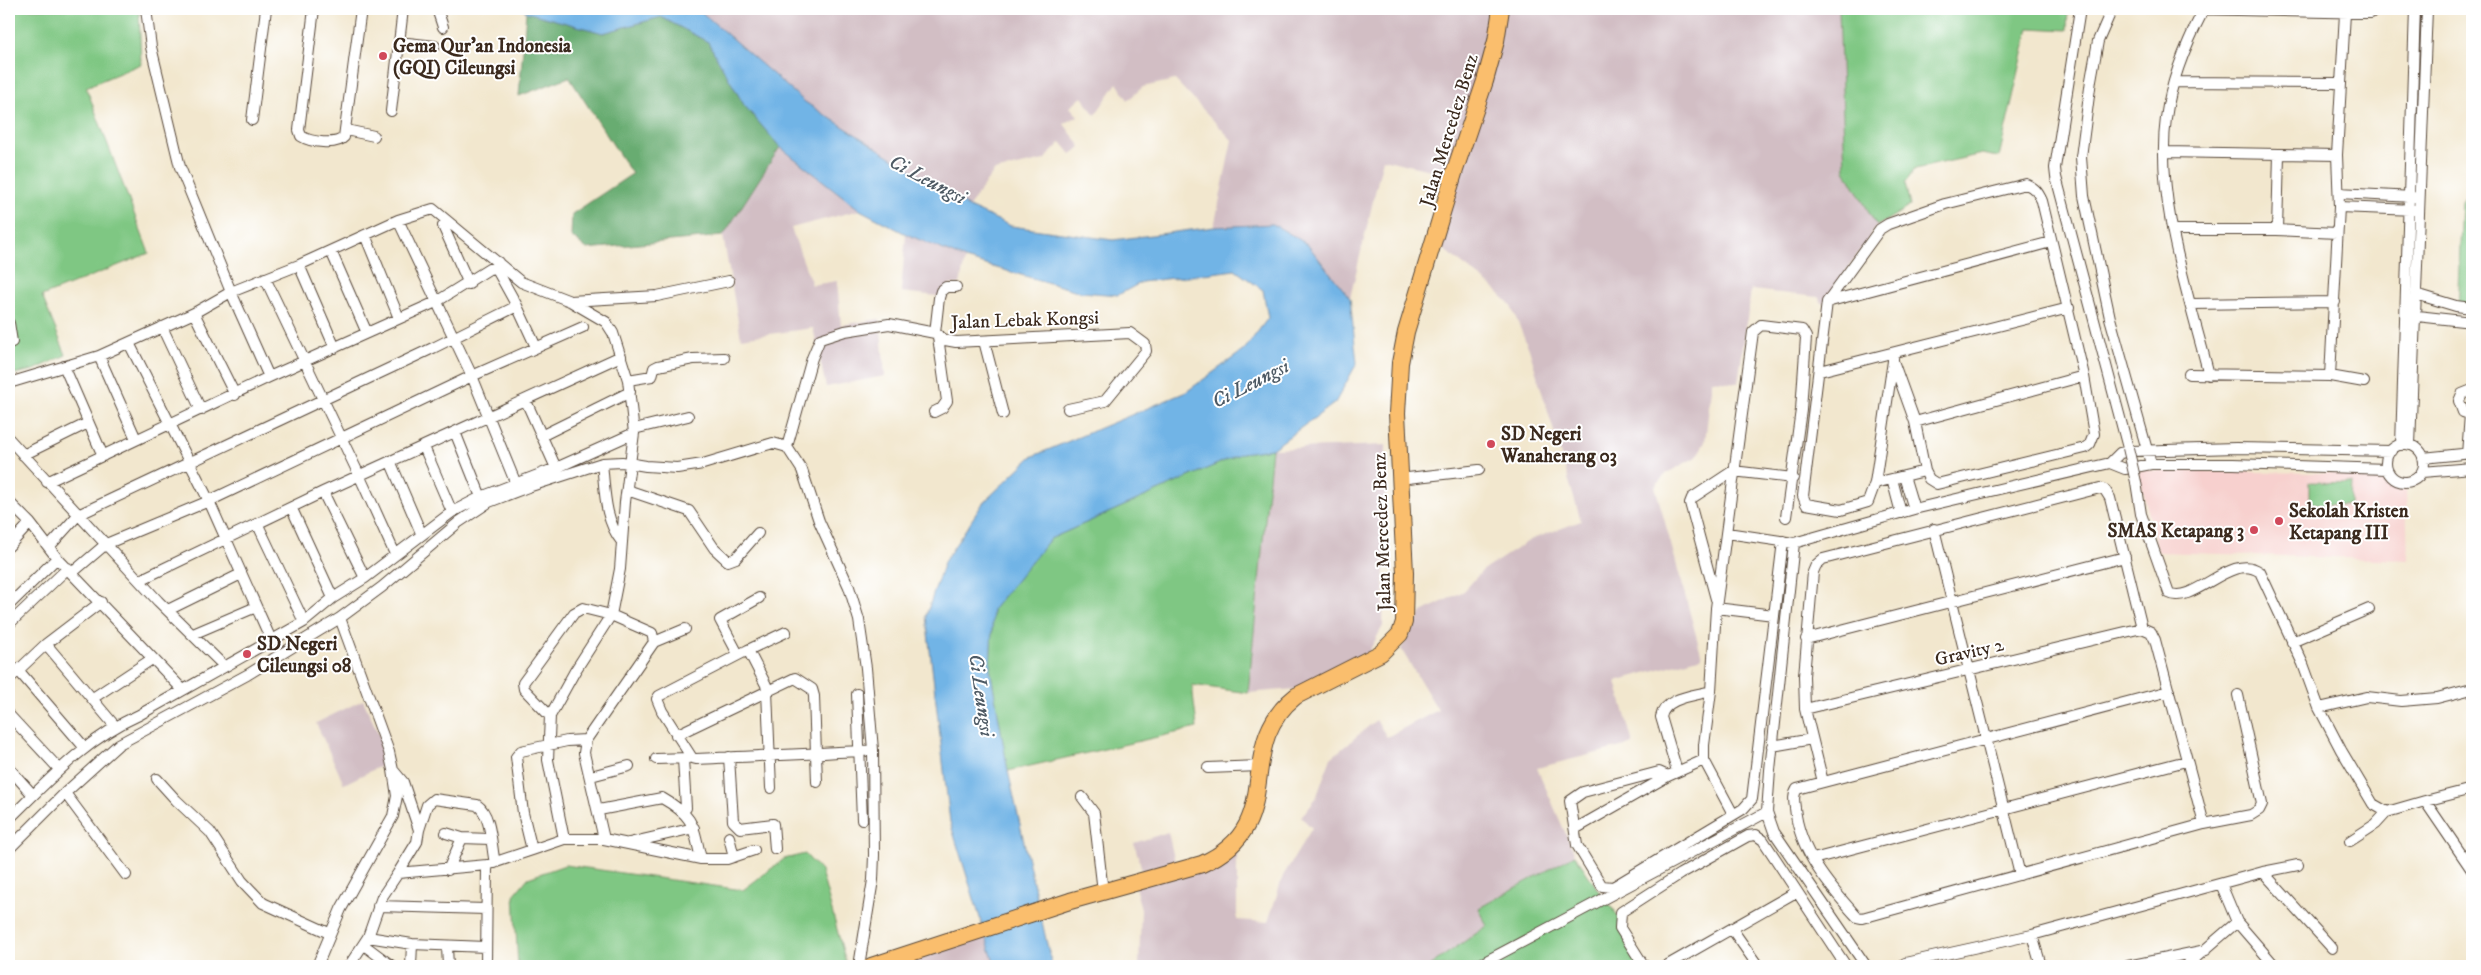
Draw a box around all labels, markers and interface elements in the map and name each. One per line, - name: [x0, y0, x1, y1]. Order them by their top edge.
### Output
- place label: Gema Qur'an Indonesia (GQI) Cileungsi: [393, 35, 572, 80]
- marker: Gema Qur'an Indonesia (GQI) Cileungsi: [377, 50, 389, 62]
- street label: Jalan Mercedez Benz: [1415, 51, 1484, 212]
- water label: Ci Leungsi: [885, 150, 972, 212]
- street label: Jalan Lebak Kongsi: [949, 306, 1099, 335]
- water label: Ci Leungsi: [1208, 353, 1295, 414]
- place label: SD Negeri Wanaherang 03: [1500, 423, 1617, 468]
- marker: SD Negeri Wanaherang 03: [1485, 438, 1497, 450]
- street label: Jalan Mercedez Benz: [1368, 452, 1397, 614]
- place label: Sekolah Kristen Ketapang III: [2289, 500, 2410, 545]
- marker: Sekolah Kristen Ketapang III: [2273, 515, 2285, 527]
- place label: SMAS Ketapang 3: [2107, 520, 2244, 543]
- marker: SMAS Ketapang 3: [2248, 524, 2260, 536]
- place label: SD Negeri Cileungsi 08: [257, 633, 352, 678]
- street label: Gravity 2: [1933, 633, 2007, 672]
- marker: SD Negeri Cileungsi 08: [241, 648, 253, 660]
- water label: Ci Leungsi: [962, 652, 999, 740]

